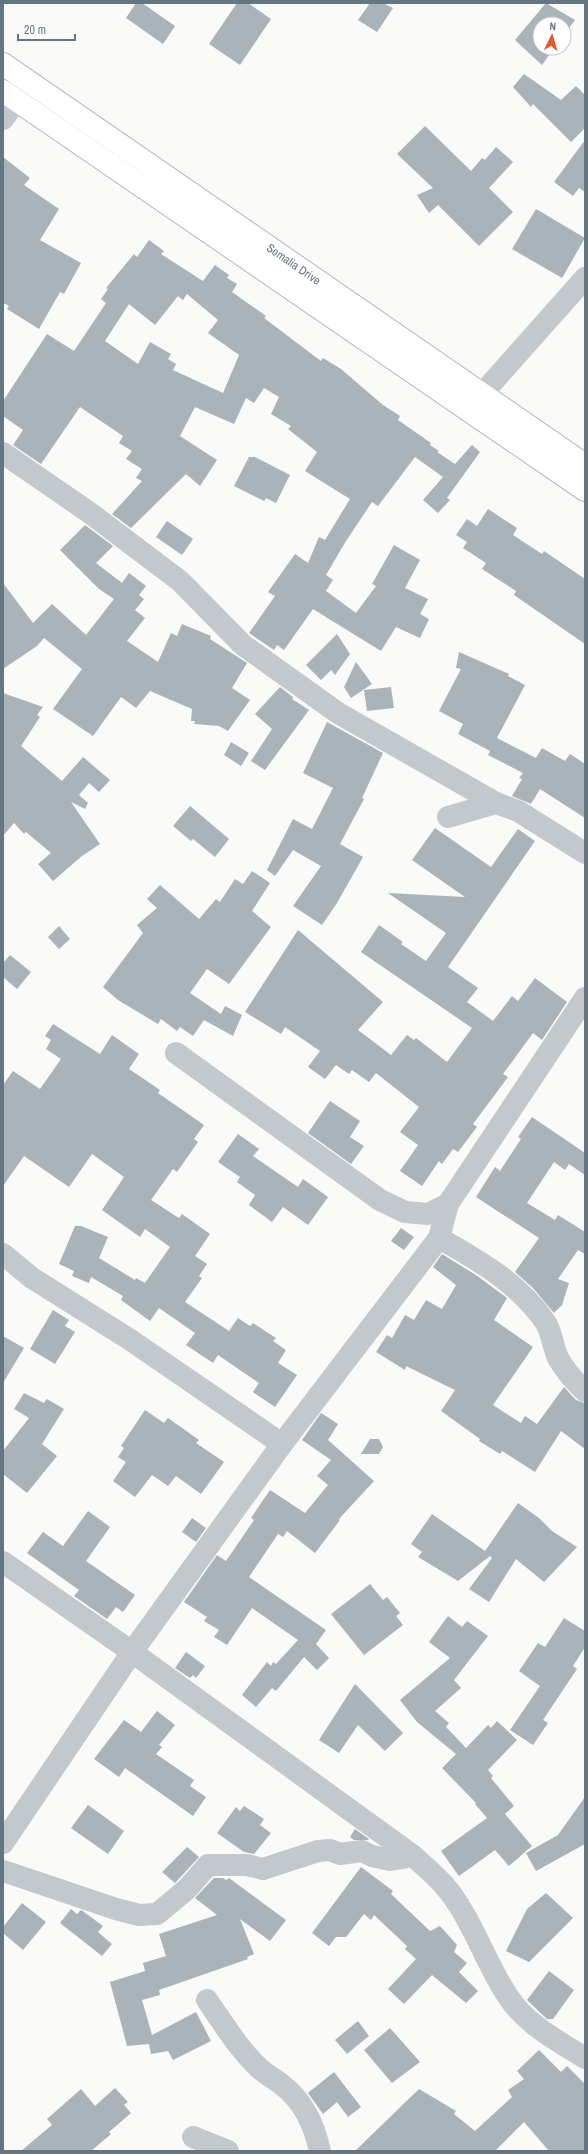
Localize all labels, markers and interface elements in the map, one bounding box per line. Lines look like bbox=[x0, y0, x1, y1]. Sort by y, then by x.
scale bar bbox=[18, 16, 75, 42]
north arrow bbox=[532, 16, 572, 56]
text: N bbox=[549, 19, 557, 33]
text: 20 m bbox=[24, 22, 46, 38]
street label: Somalia Drive bbox=[263, 240, 324, 289]

